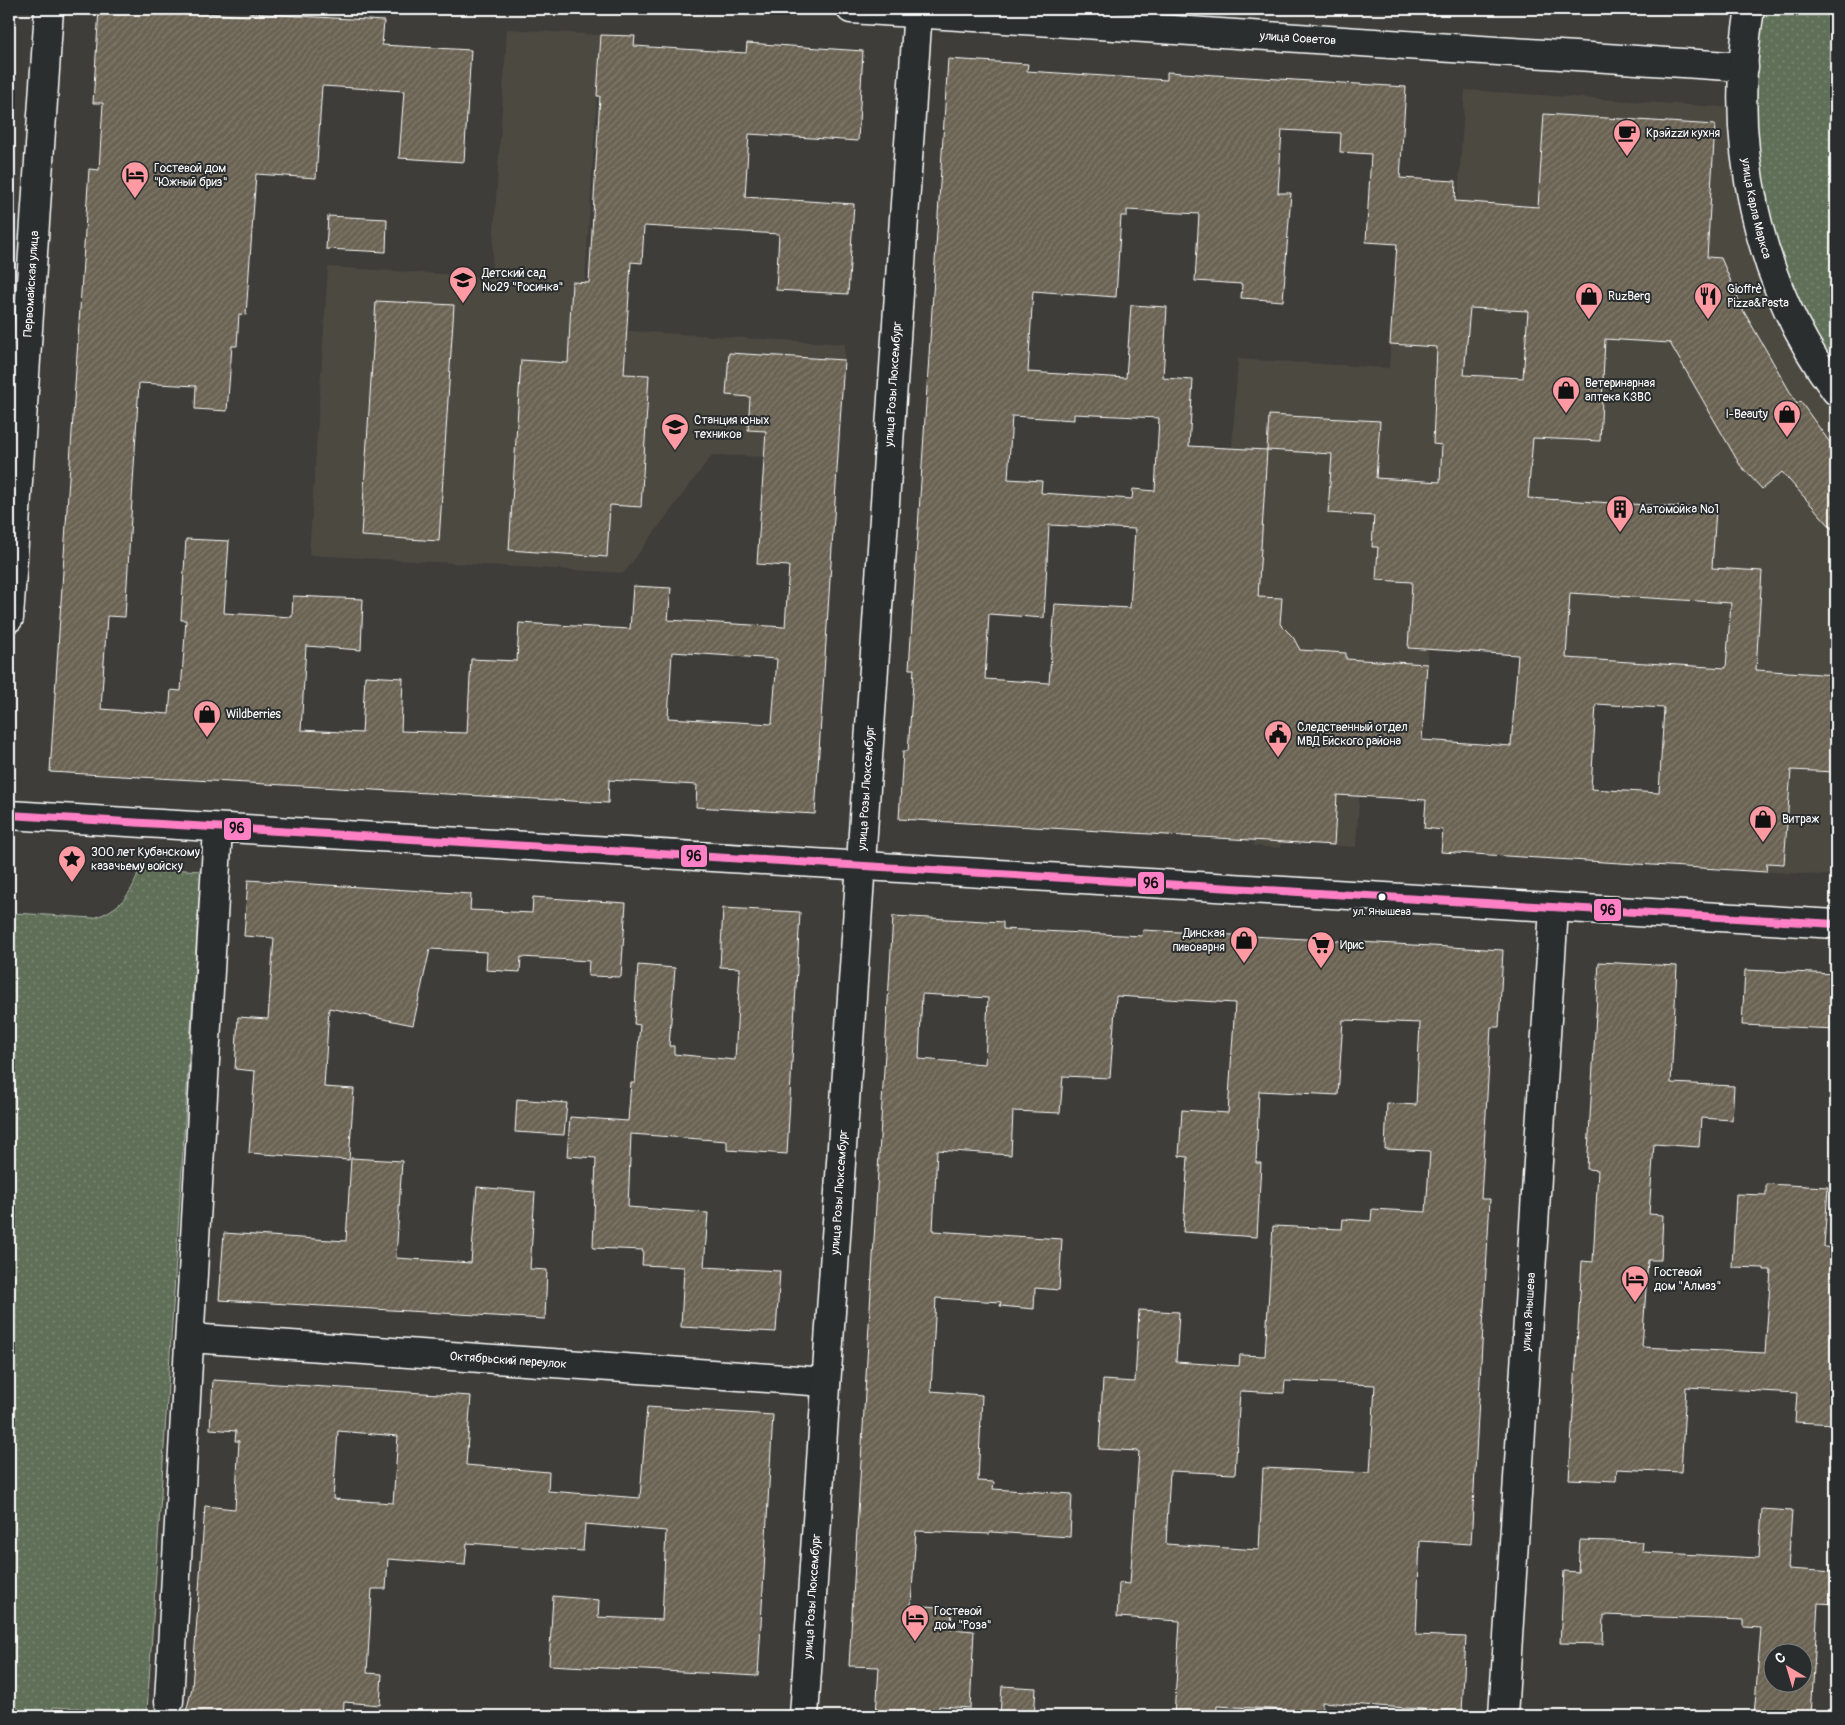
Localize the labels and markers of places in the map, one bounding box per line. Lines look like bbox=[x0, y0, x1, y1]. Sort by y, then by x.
cafe icon: Крэйzzи кухня bbox=[1612, 118, 1642, 157]
place label: Крэйzzи кухня bbox=[1646, 126, 1721, 141]
hotel icon: Гостевой дом "Южный бриз" bbox=[120, 160, 150, 199]
place label: Гостевой дом "Южный бриз" bbox=[154, 161, 228, 190]
school or university icon: Детский сад №29 "Росинка" bbox=[448, 265, 478, 304]
place label: Детский сад №29 "Росинка" bbox=[481, 266, 563, 295]
shop icon: RuzBerg bbox=[1574, 281, 1604, 320]
restaurant icon: Gioffrè Pizza&Pasta bbox=[1693, 281, 1723, 320]
place label: Gioffrè Pizza&Pasta bbox=[1727, 282, 1789, 311]
place label: RuzBerg bbox=[1608, 289, 1650, 304]
shop icon: Ветеринарная аптека КЗВС bbox=[1551, 375, 1581, 414]
place label: Ветеринарная аптека КЗВС bbox=[1585, 376, 1655, 405]
shop icon: I-Beauty bbox=[1772, 399, 1802, 438]
place label: I-Beauty bbox=[1725, 407, 1768, 422]
school or university icon: Станция юных техников bbox=[660, 412, 690, 451]
place label: Станция юных техников bbox=[694, 413, 769, 442]
building icon: Автомойка №1 bbox=[1605, 494, 1635, 533]
place label: Автомойка №1 bbox=[1639, 502, 1719, 517]
shop icon: Wildberries bbox=[192, 699, 222, 738]
place label: Wildberries bbox=[226, 707, 282, 722]
public building icon: Следственный отдел МВД Ейского района bbox=[1263, 719, 1293, 758]
place label: Следственный отдел МВД Ейского района bbox=[1297, 720, 1407, 749]
shop icon: Витраж bbox=[1748, 804, 1778, 843]
place label: Витраж bbox=[1782, 812, 1819, 827]
place icon: 300 лет Кубанскому казачьему войску bbox=[57, 844, 87, 883]
place label: 300 лет Кубанскому казачьему войску bbox=[91, 845, 200, 874]
marker: ул. Янышева bbox=[1377, 892, 1387, 902]
place label: ул. Янышева bbox=[1352, 905, 1411, 918]
shop icon: Динская пивоварня bbox=[1229, 925, 1259, 964]
place label: Динская пивоварня bbox=[1172, 926, 1225, 955]
supermarket icon: Ирис bbox=[1306, 930, 1336, 969]
place label: Ирис bbox=[1340, 938, 1364, 953]
hotel icon: Гостевой дом "Алмаз" bbox=[1620, 1264, 1650, 1303]
place label: Гостевой дом "Алмаз" bbox=[1654, 1265, 1721, 1294]
hotel icon: Гостевой дом "Роза" bbox=[900, 1603, 930, 1642]
place label: Гостевой дом "Роза" bbox=[934, 1604, 992, 1633]

